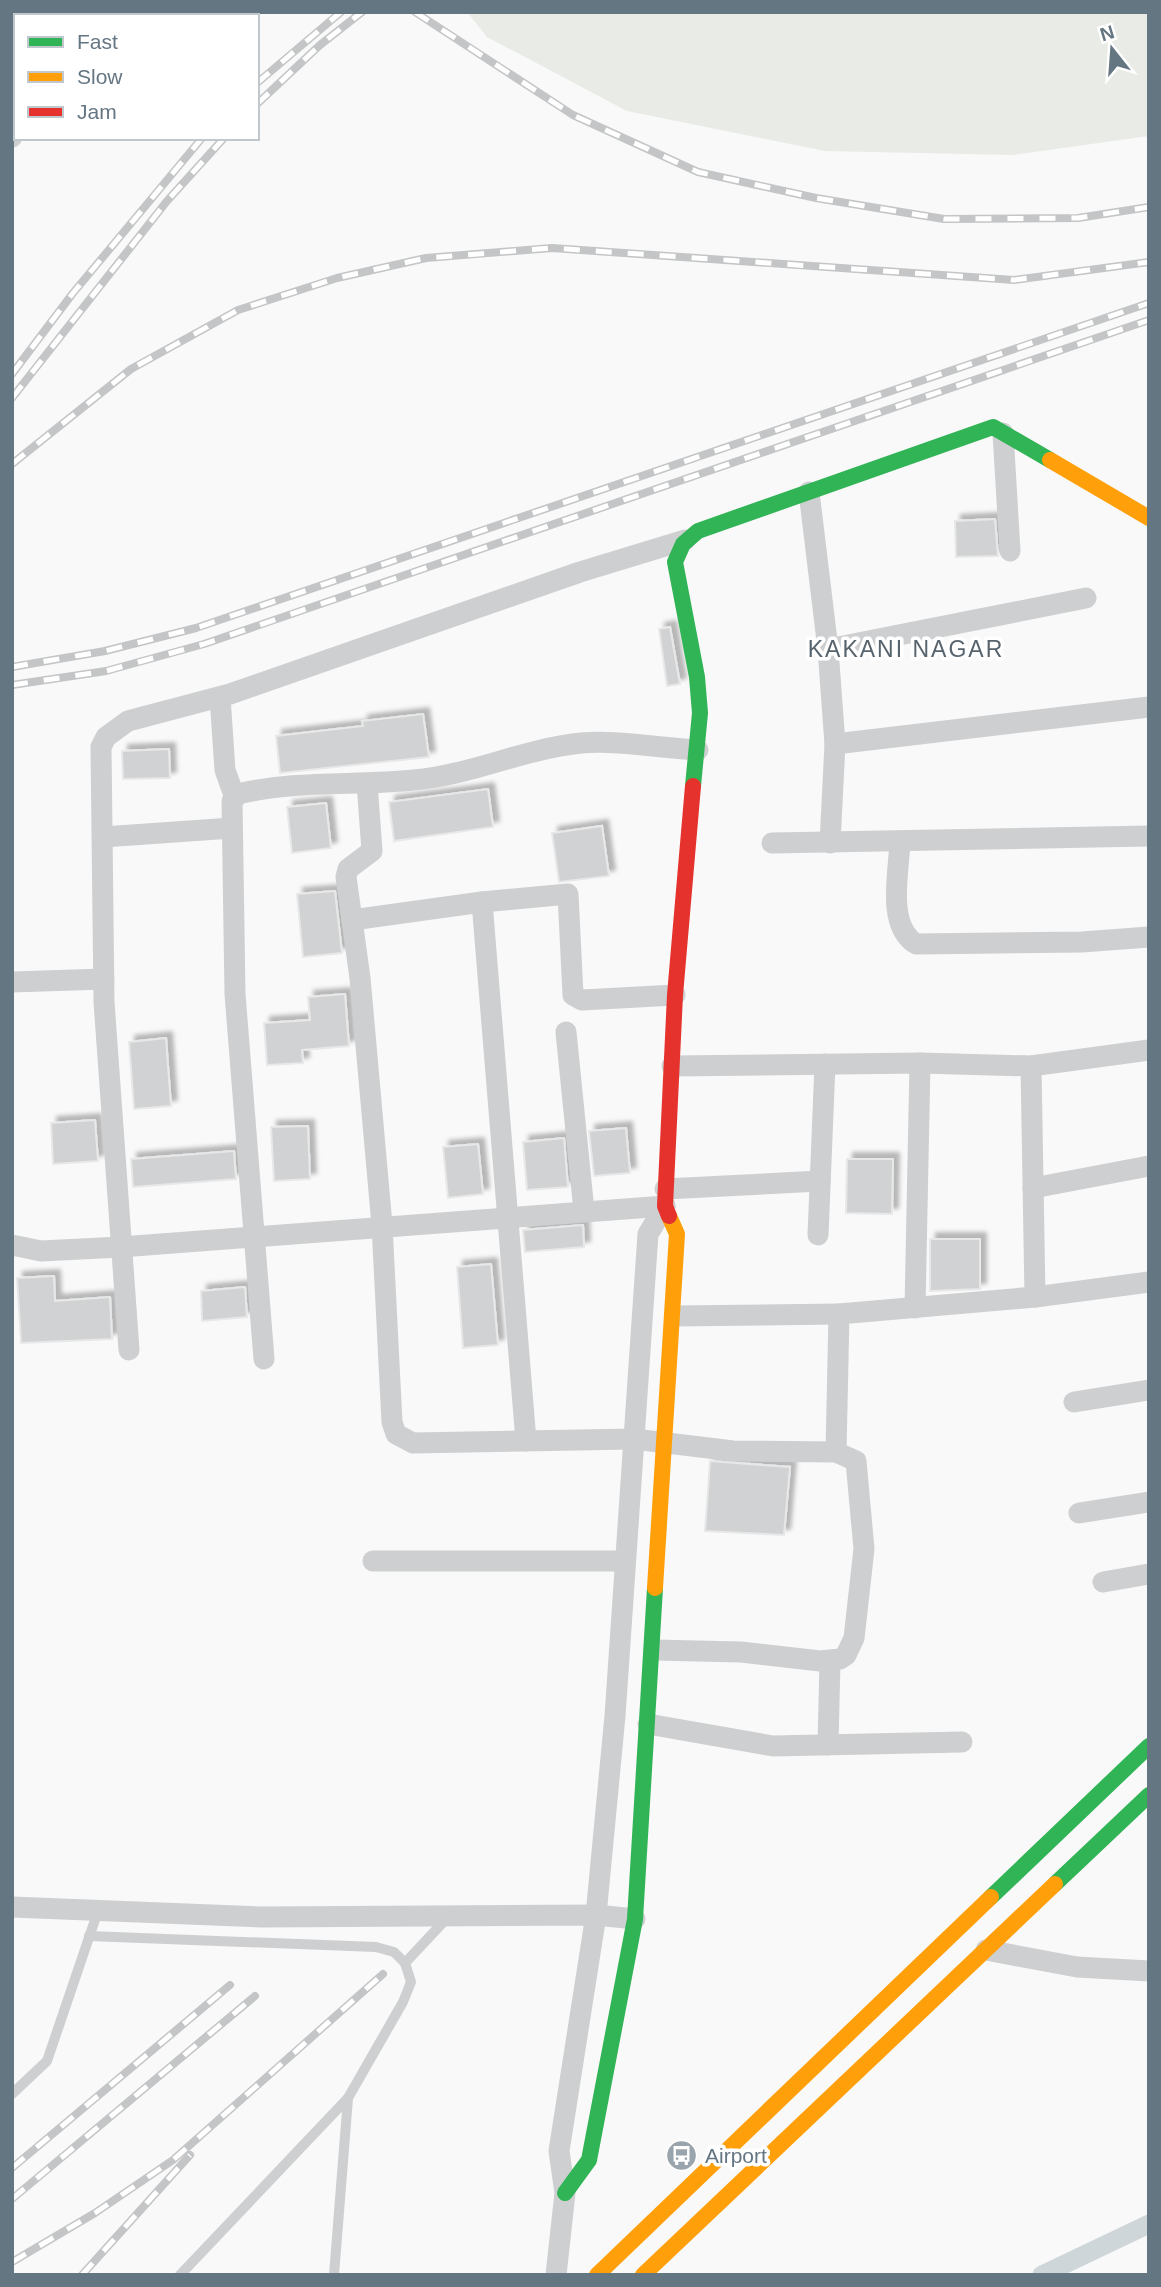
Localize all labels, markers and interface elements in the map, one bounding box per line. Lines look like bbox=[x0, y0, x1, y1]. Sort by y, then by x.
legend bbox=[14, 14, 259, 140]
north arrow bbox=[1077, 14, 1147, 84]
text: N bbox=[1098, 21, 1117, 45]
text: Fast bbox=[77, 30, 118, 53]
text: Slow bbox=[77, 65, 123, 88]
text: Jam bbox=[77, 100, 117, 123]
district label: KAKANI NAGAR bbox=[808, 636, 1004, 662]
bus stop icon: Airport bbox=[665, 2139, 699, 2173]
place label: Airport bbox=[705, 2144, 767, 2167]

